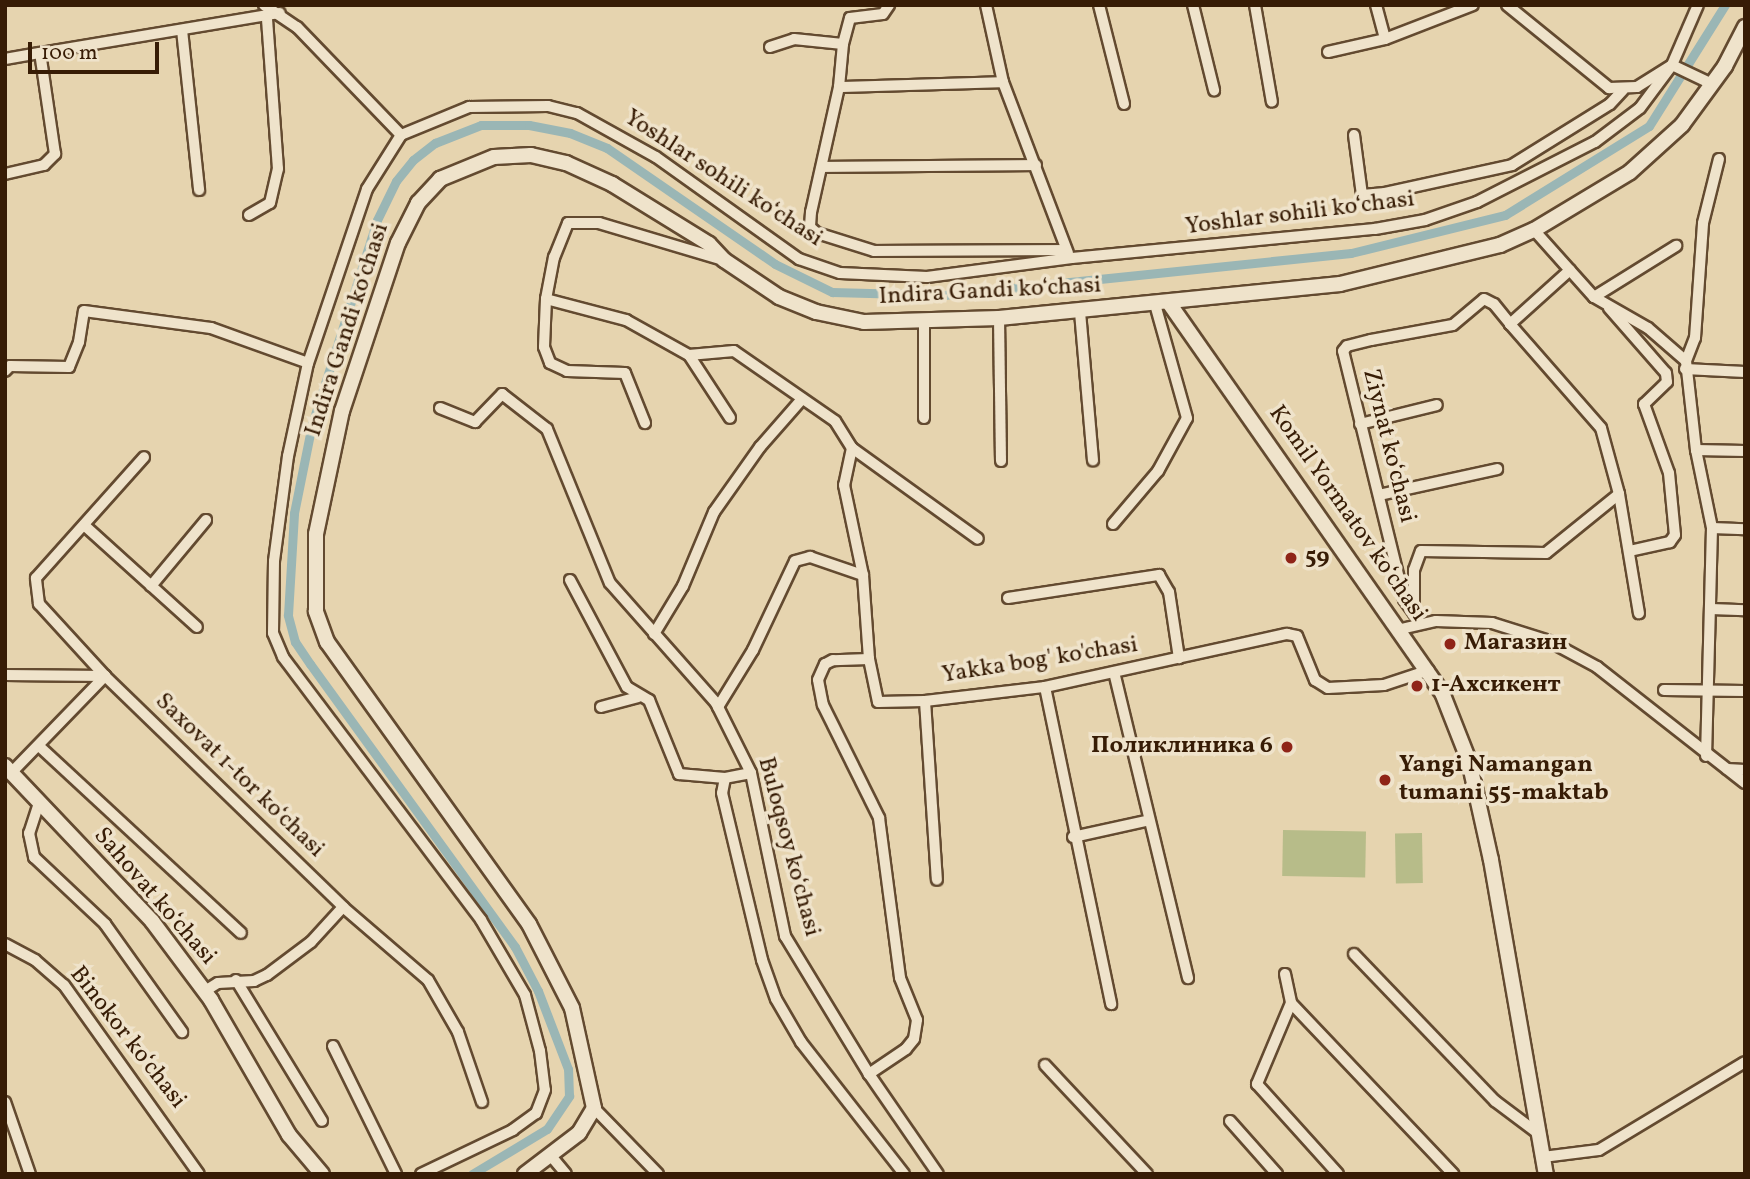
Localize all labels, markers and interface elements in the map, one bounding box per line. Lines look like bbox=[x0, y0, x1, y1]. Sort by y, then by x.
scale bar bbox=[32, 28, 163, 72]
text: 100 m bbox=[41, 39, 98, 68]
street label: Yoshlar sohili koʻchasi bbox=[618, 104, 828, 254]
street label: Yoshlar sohili koʻchasi bbox=[1184, 186, 1416, 242]
street label: Indira Gandi koʻchasi bbox=[300, 220, 396, 440]
street label: Indira Gandi koʻchasi bbox=[878, 272, 1102, 312]
street label: Ziynat koʻchasi bbox=[1355, 366, 1421, 526]
street label: Komil Yormatov koʻchasi bbox=[1261, 400, 1433, 628]
place label: 59 bbox=[1305, 544, 1330, 572]
marker: 59 bbox=[1283, 550, 1299, 566]
place label: Магазин bbox=[1464, 630, 1567, 658]
street label: Yakka bog' ko'chasi bbox=[940, 631, 1140, 691]
marker: Магазин bbox=[1442, 636, 1458, 652]
place label: 1-Ахсикент bbox=[1431, 672, 1561, 700]
marker: 1-Ахсикент bbox=[1409, 678, 1425, 694]
street label: Saxovat 1-tor koʻchasi bbox=[148, 688, 330, 864]
place label: Поликлиника 6 bbox=[1091, 733, 1273, 761]
marker: Поликлиника 6 bbox=[1279, 739, 1295, 755]
place label: Yangi Namangan tumani 55-maktab bbox=[1399, 752, 1609, 808]
street label: Buloqsoy koʻchasi bbox=[750, 754, 826, 940]
marker: Yangi Namangan tumani 55-maktab bbox=[1377, 772, 1393, 788]
street label: Sahovat koʻchasi bbox=[87, 822, 221, 972]
street label: Binokor koʻchasi bbox=[63, 961, 191, 1115]

